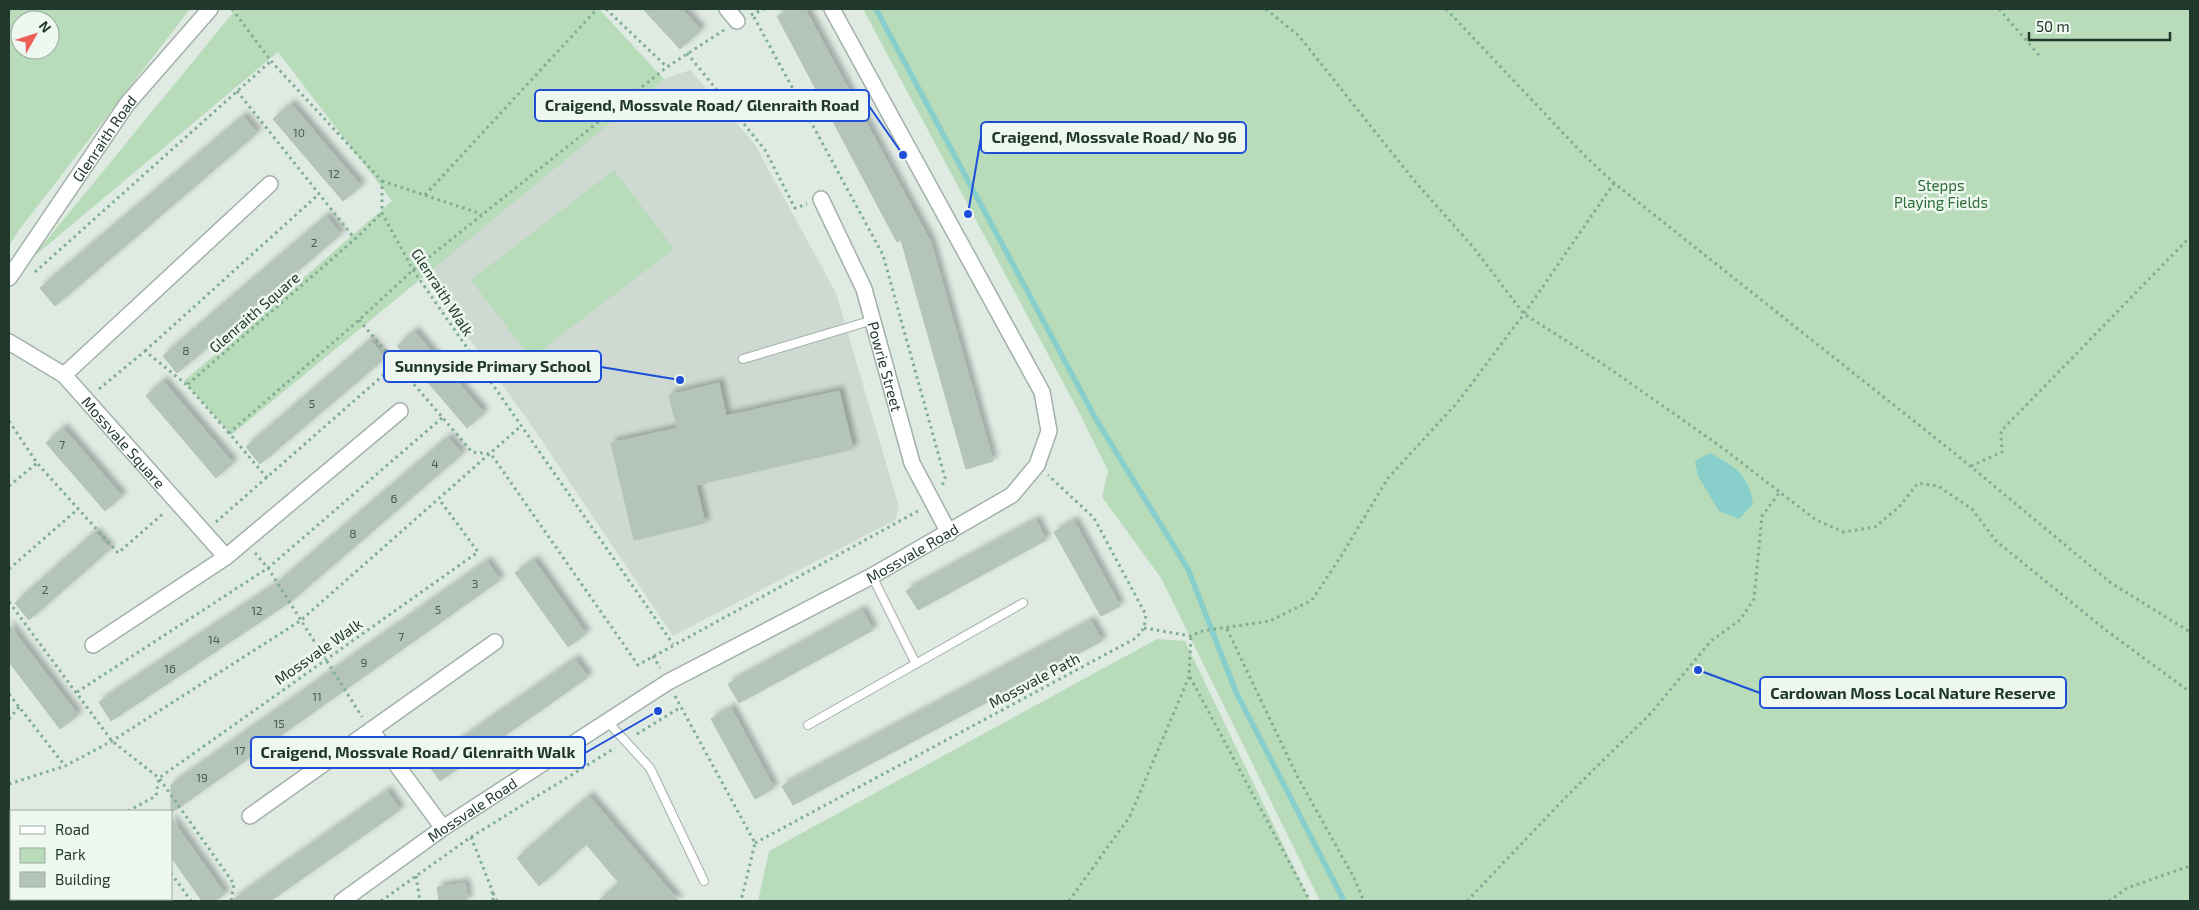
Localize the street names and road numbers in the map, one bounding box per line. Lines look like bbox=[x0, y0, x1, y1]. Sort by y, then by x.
street label: Glenraith Road bbox=[68, 91, 140, 185]
street label: Glenraith Walk bbox=[408, 245, 478, 339]
street label: Glenraith Square bbox=[205, 268, 303, 356]
street label: Powrie Street bbox=[864, 319, 906, 414]
street label: Mossvale Square bbox=[78, 393, 169, 492]
street label: Mossvale Road bbox=[863, 519, 961, 587]
street label: Mossvale Walk bbox=[271, 614, 366, 688]
street label: Mossvale Path bbox=[985, 649, 1083, 711]
street label: Mossvale Road bbox=[424, 774, 520, 845]

